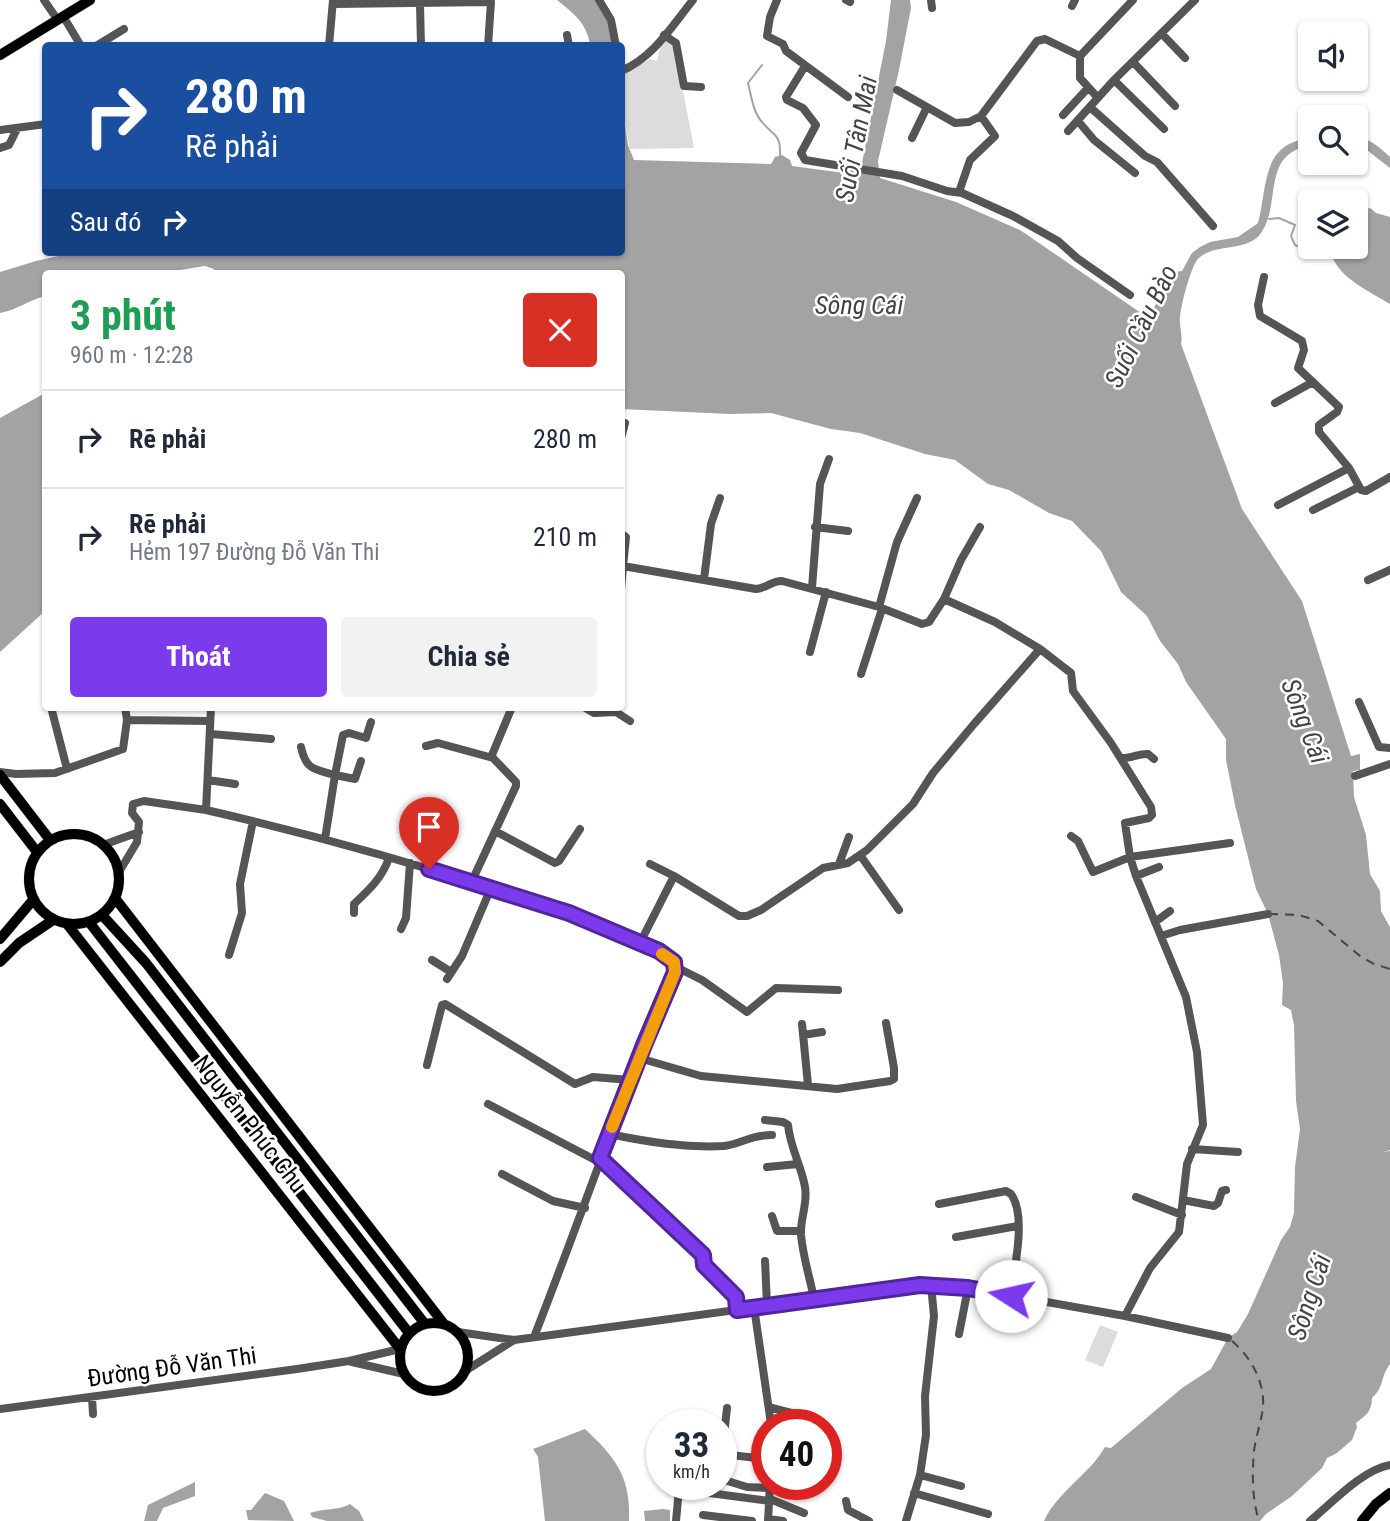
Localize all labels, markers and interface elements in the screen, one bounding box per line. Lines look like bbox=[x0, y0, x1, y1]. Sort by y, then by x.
map controls bbox=[1298, 21, 1368, 259]
button: sound bbox=[1298, 21, 1368, 91]
text: 280 m bbox=[185, 68, 307, 125]
icon: right bbox=[70, 70, 161, 161]
water label: Suối Tân Mai bbox=[829, 73, 883, 205]
button: search bbox=[1298, 105, 1368, 175]
text: Rẽ phải bbox=[185, 127, 278, 165]
button: layers bbox=[1298, 189, 1368, 259]
icon: right bbox=[155, 203, 193, 241]
text: Sau đó bbox=[70, 207, 141, 237]
water label: Suối Cầu Bào bbox=[1098, 260, 1184, 392]
water label: Sông Cái bbox=[815, 290, 903, 320]
text: 3 phút bbox=[70, 291, 176, 340]
button: close bbox=[523, 293, 597, 367]
text: 960 m · 12:28 bbox=[70, 342, 194, 369]
icon: right bbox=[70, 420, 108, 458]
text: Rẽ phải bbox=[129, 424, 206, 454]
text: 280 m bbox=[533, 424, 597, 454]
text: Rẽ phải bbox=[129, 509, 206, 539]
icon: right bbox=[70, 518, 108, 556]
text: 210 m bbox=[533, 522, 597, 552]
text: Hẻm 197 Đường Đỗ Văn Thi bbox=[129, 539, 379, 566]
button: Thoát bbox=[70, 617, 327, 697]
button: Chia sẻ bbox=[341, 617, 597, 697]
water label: Sông Cái bbox=[1275, 674, 1335, 768]
pin bbox=[399, 797, 459, 869]
icon: arrive bbox=[410, 808, 448, 846]
street label: Nguyễn Phúc Chu bbox=[188, 1050, 312, 1198]
water label: Sông Cái bbox=[1281, 1250, 1337, 1344]
position arrow bbox=[974, 1259, 1048, 1333]
street label: Đường Đỗ Văn Thi bbox=[86, 1341, 258, 1393]
speed limit sign: 40 bbox=[751, 1409, 842, 1500]
text: 33 bbox=[674, 1425, 709, 1466]
text: km/h bbox=[673, 1461, 710, 1482]

